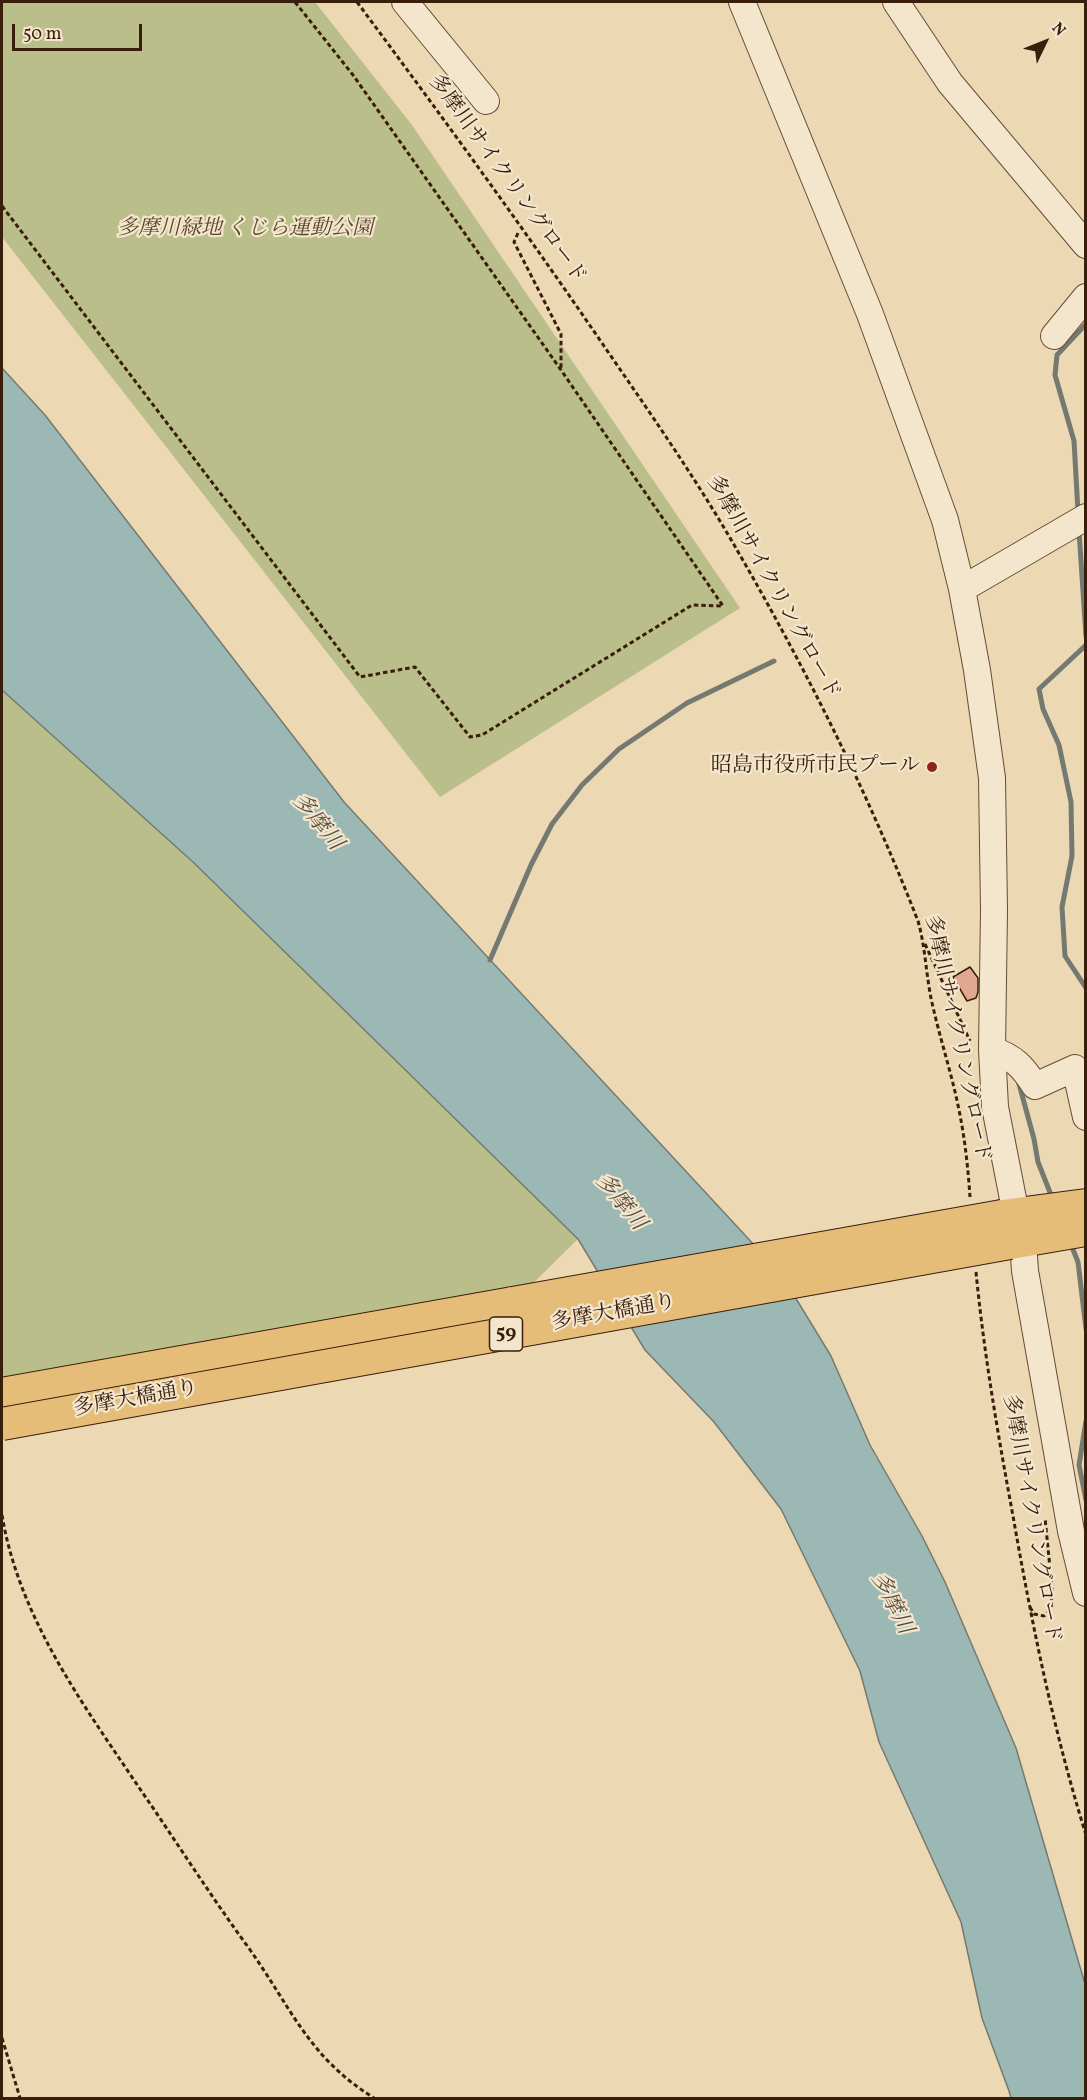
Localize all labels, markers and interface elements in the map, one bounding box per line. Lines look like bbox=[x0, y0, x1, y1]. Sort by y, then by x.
scale bar bbox=[15, 12, 146, 50]
north arrow bbox=[1015, 12, 1075, 72]
text: N bbox=[1046, 18, 1070, 41]
text: 50 m bbox=[23, 22, 62, 47]
street label: 多摩川サイクリングロード bbox=[422, 71, 590, 289]
park label: 多摩川緑地 くじら運動公園 bbox=[117, 217, 373, 243]
street label: 多摩川サイクリングロード bbox=[700, 472, 844, 704]
place label: 昭島市役所市民プール bbox=[711, 754, 920, 780]
marker: 昭島市役所市民プール bbox=[925, 760, 939, 774]
water label: 多摩川 bbox=[285, 789, 347, 857]
street label: 多摩川サイクリングロード bbox=[917, 913, 995, 1165]
water label: 多摩川 bbox=[588, 1169, 650, 1237]
street label: 多摩大橋通り bbox=[550, 1291, 678, 1337]
road number: 59 bbox=[490, 1317, 522, 1351]
street label: 多摩大橋通り bbox=[72, 1377, 200, 1423]
street label: 多摩川サイクリングロード bbox=[996, 1393, 1064, 1645]
water label: 多摩川 bbox=[863, 1569, 917, 1639]

